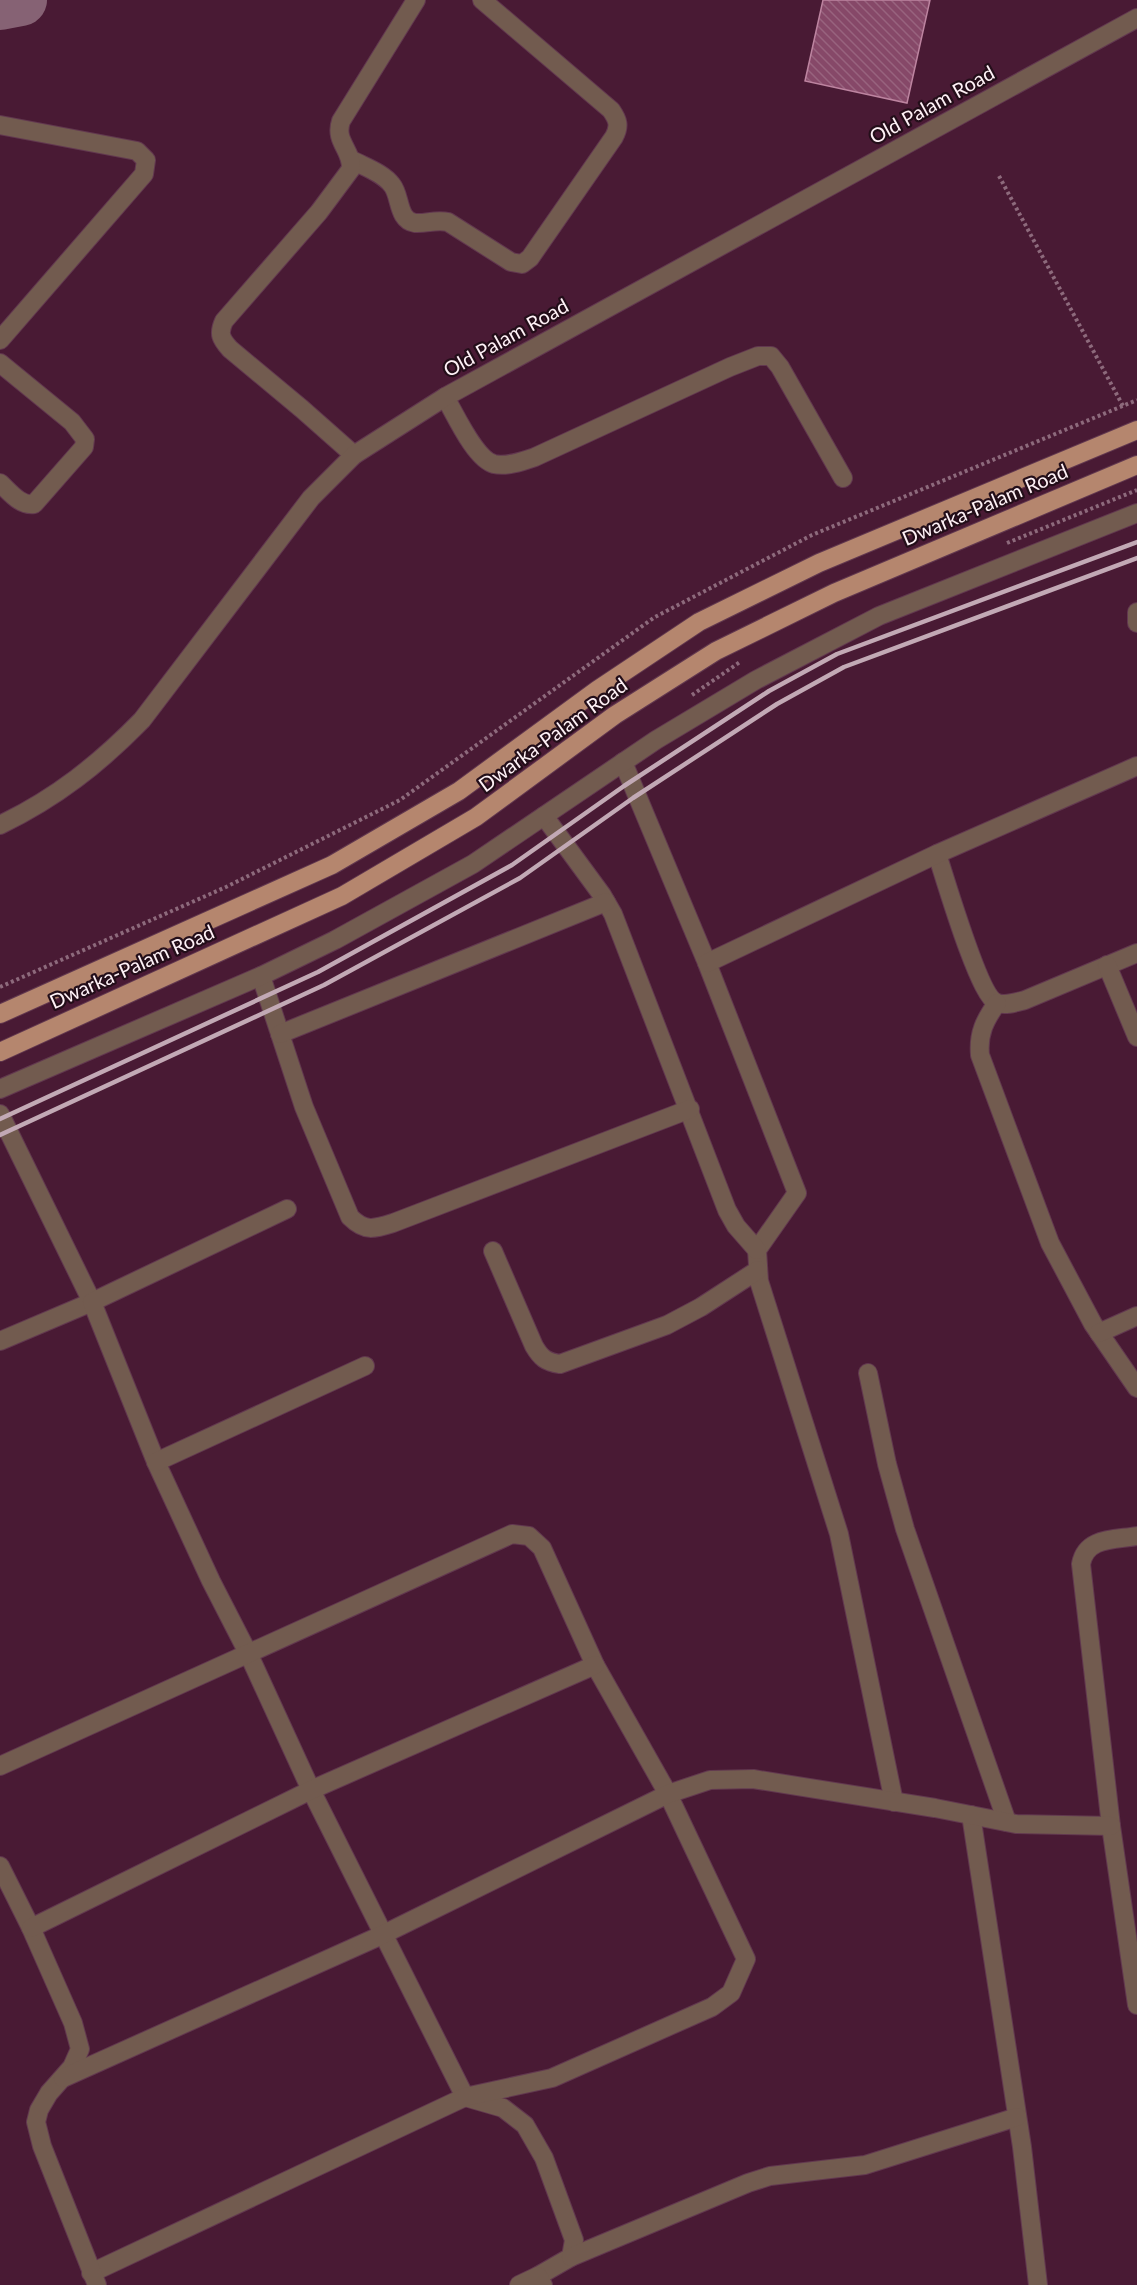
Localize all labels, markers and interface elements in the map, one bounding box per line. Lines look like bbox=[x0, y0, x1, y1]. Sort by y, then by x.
street label: Old Palam Road bbox=[865, 60, 998, 148]
street label: Old Palam Road bbox=[439, 293, 572, 381]
street label: Dwarka-Palam Road bbox=[898, 458, 1071, 550]
street label: Dwarka-Palam Road bbox=[473, 672, 631, 796]
street label: Dwarka-Palam Road bbox=[46, 919, 218, 1013]

